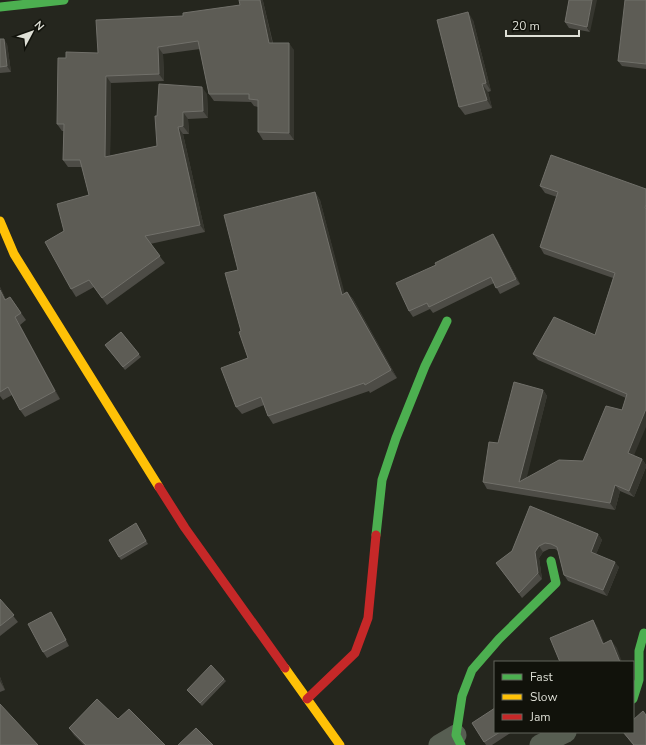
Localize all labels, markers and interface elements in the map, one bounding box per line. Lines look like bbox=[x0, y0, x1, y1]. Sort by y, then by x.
north arrow bbox=[12, 12, 52, 52]
scale bar bbox=[506, 12, 579, 38]
text: N bbox=[31, 18, 48, 34]
text: 20 m bbox=[512, 18, 540, 34]
legend bbox=[494, 661, 634, 733]
text: Fast bbox=[530, 669, 553, 685]
text: Slow bbox=[530, 689, 558, 705]
text: Jam bbox=[529, 709, 551, 725]

